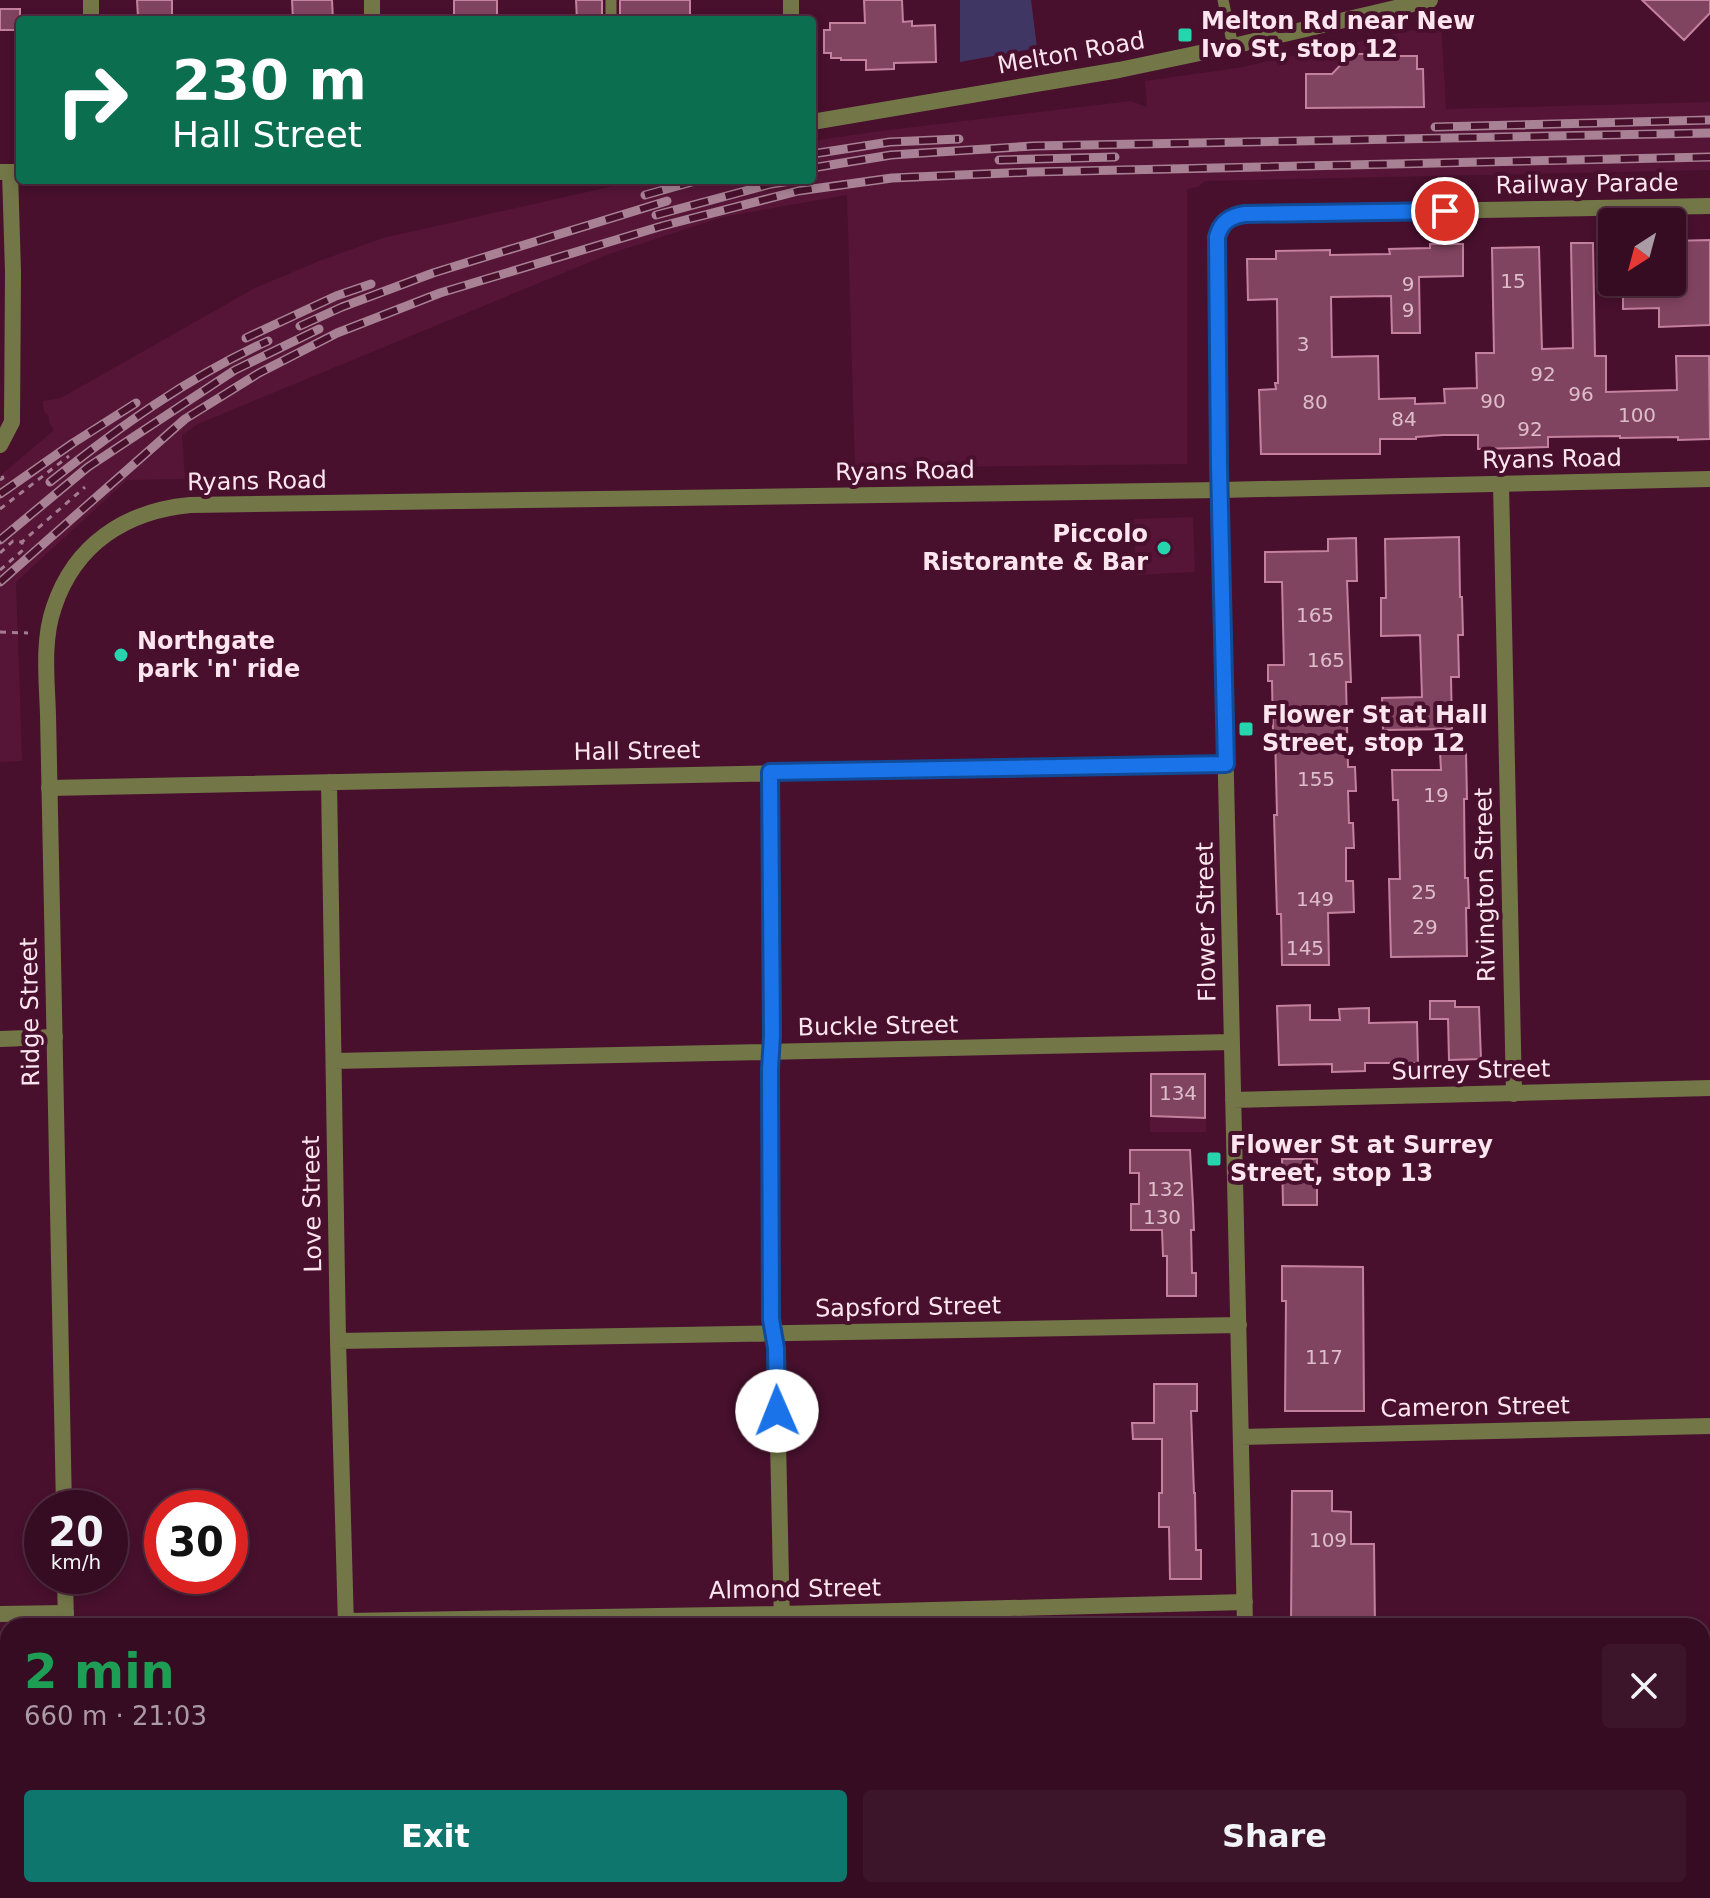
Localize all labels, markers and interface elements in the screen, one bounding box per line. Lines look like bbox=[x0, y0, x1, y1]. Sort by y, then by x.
place label: Melton Rd near New Ivo St, stop 12 bbox=[1201, 7, 1475, 63]
street label: Melton Road bbox=[995, 26, 1147, 80]
marker: Melton Rd near New Ivo St, stop 12 bbox=[1176, 26, 1194, 44]
text: 230 m bbox=[172, 47, 367, 112]
icon: right bbox=[40, 48, 144, 152]
text: Hall Street bbox=[172, 114, 362, 155]
street label: Railway Parade bbox=[1495, 168, 1679, 200]
pin bbox=[1411, 177, 1479, 245]
icon: arrive bbox=[1423, 189, 1467, 233]
north arrow bbox=[1598, 208, 1686, 296]
map controls bbox=[1598, 208, 1686, 296]
house number: 15 bbox=[1500, 269, 1526, 293]
house number: 9 bbox=[1402, 272, 1414, 296]
house number: 9 bbox=[1402, 298, 1414, 322]
house number: 3 bbox=[1297, 332, 1309, 356]
house number: 92 bbox=[1530, 362, 1556, 386]
house number: 96 bbox=[1568, 382, 1594, 406]
house number: 90 bbox=[1480, 389, 1506, 413]
house number: 80 bbox=[1302, 390, 1328, 414]
house number: 100 bbox=[1618, 403, 1656, 427]
house number: 84 bbox=[1391, 407, 1417, 431]
house number: 92 bbox=[1517, 417, 1543, 441]
street label: Ryans Road bbox=[1482, 444, 1622, 474]
street label: Ryans Road bbox=[835, 456, 975, 486]
street label: Ryans Road bbox=[187, 466, 327, 496]
place label: Piccolo Ristorante & Bar bbox=[922, 520, 1148, 576]
marker: Piccolo Ristorante & Bar bbox=[1155, 539, 1173, 557]
house number: 165 bbox=[1296, 603, 1334, 627]
place label: Northgate park 'n' ride bbox=[137, 627, 300, 683]
marker: Northgate park 'n' ride bbox=[112, 646, 130, 664]
house number: 165 bbox=[1307, 648, 1345, 672]
place label: Flower St at Hall Street, stop 12 bbox=[1262, 701, 1488, 757]
marker: Flower St at Hall Street, stop 12 bbox=[1237, 720, 1255, 738]
street label: Hall Street bbox=[573, 736, 701, 766]
house number: 155 bbox=[1297, 767, 1335, 791]
house number: 19 bbox=[1423, 783, 1449, 807]
street label: Rivington Street bbox=[1469, 788, 1501, 982]
street label: Flower Street bbox=[1191, 842, 1221, 1002]
house number: 25 bbox=[1411, 880, 1437, 904]
house number: 149 bbox=[1296, 887, 1334, 911]
house number: 29 bbox=[1412, 915, 1438, 939]
house number: 145 bbox=[1286, 936, 1324, 960]
street label: Ridge Street bbox=[15, 937, 45, 1087]
street label: Buckle Street bbox=[797, 1011, 959, 1041]
street label: Surrey Street bbox=[1391, 1055, 1551, 1085]
house number: 134 bbox=[1159, 1081, 1197, 1105]
place label: Flower St at Surrey Street, stop 13 bbox=[1230, 1131, 1493, 1187]
street label: Love Street bbox=[297, 1135, 327, 1273]
marker: Flower St at Surrey Street, stop 13 bbox=[1205, 1150, 1223, 1168]
house number: 132 bbox=[1147, 1177, 1185, 1201]
house number: 130 bbox=[1143, 1205, 1181, 1229]
street label: Sapsford Street bbox=[815, 1291, 1001, 1323]
house number: 117 bbox=[1305, 1345, 1343, 1369]
position arrow bbox=[735, 1369, 819, 1453]
street label: Cameron Street bbox=[1380, 1391, 1570, 1423]
speed limit sign: 30 bbox=[144, 1490, 248, 1594]
text: 20 bbox=[48, 1509, 104, 1555]
house number: 109 bbox=[1309, 1528, 1347, 1552]
text: km/h bbox=[51, 1550, 101, 1574]
street label: Almond Street bbox=[709, 1573, 881, 1605]
text: 2 min bbox=[24, 1643, 175, 1699]
button: close bbox=[1602, 1644, 1686, 1728]
text: 660 m · 21:03 bbox=[24, 1701, 207, 1731]
button: Exit bbox=[24, 1790, 847, 1882]
button: Share bbox=[863, 1790, 1686, 1882]

